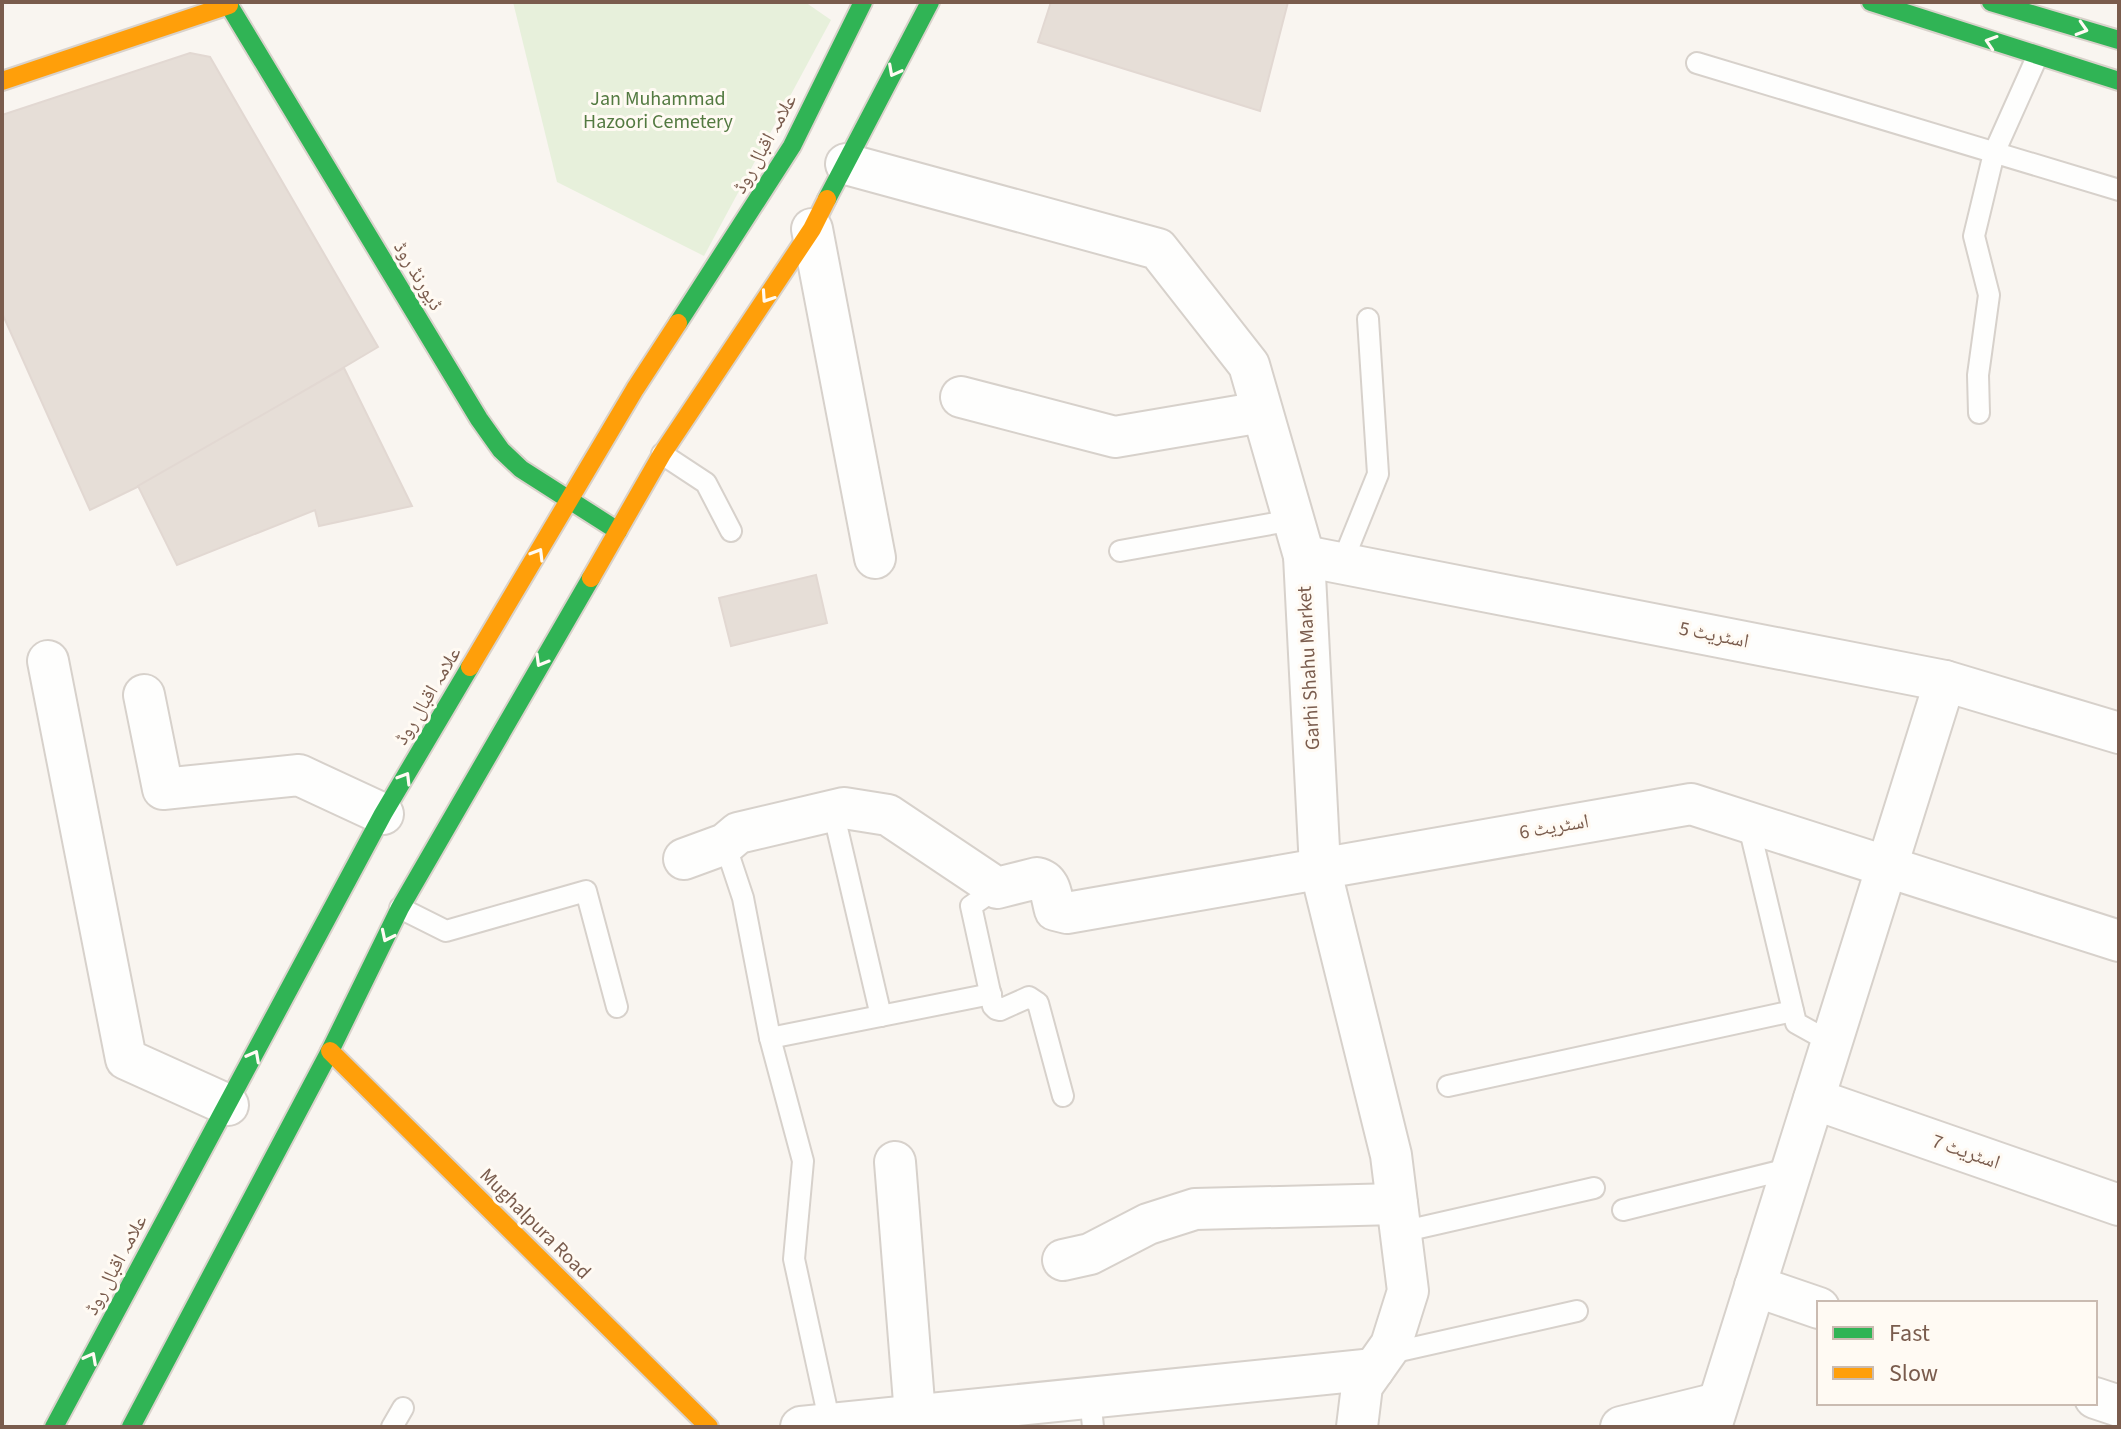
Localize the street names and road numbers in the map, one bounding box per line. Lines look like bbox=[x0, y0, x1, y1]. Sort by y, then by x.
street label: علامہ اقبال روڈ bbox=[726, 89, 804, 199]
street label: ڈیورنڈ روڈ bbox=[386, 236, 450, 316]
street label: Garhi Shahu Market bbox=[1291, 585, 1327, 751]
street label: اسٹریٹ 5 bbox=[1677, 615, 1751, 655]
street label: علامہ اقبال روڈ bbox=[388, 642, 468, 750]
street label: اسٹریٹ 6 bbox=[1517, 807, 1591, 847]
street label: اسٹریٹ 7 bbox=[1928, 1127, 2004, 1177]
street label: Mughalpura Road bbox=[473, 1162, 597, 1286]
street label: علامہ اقبال روڈ bbox=[78, 1210, 154, 1320]

